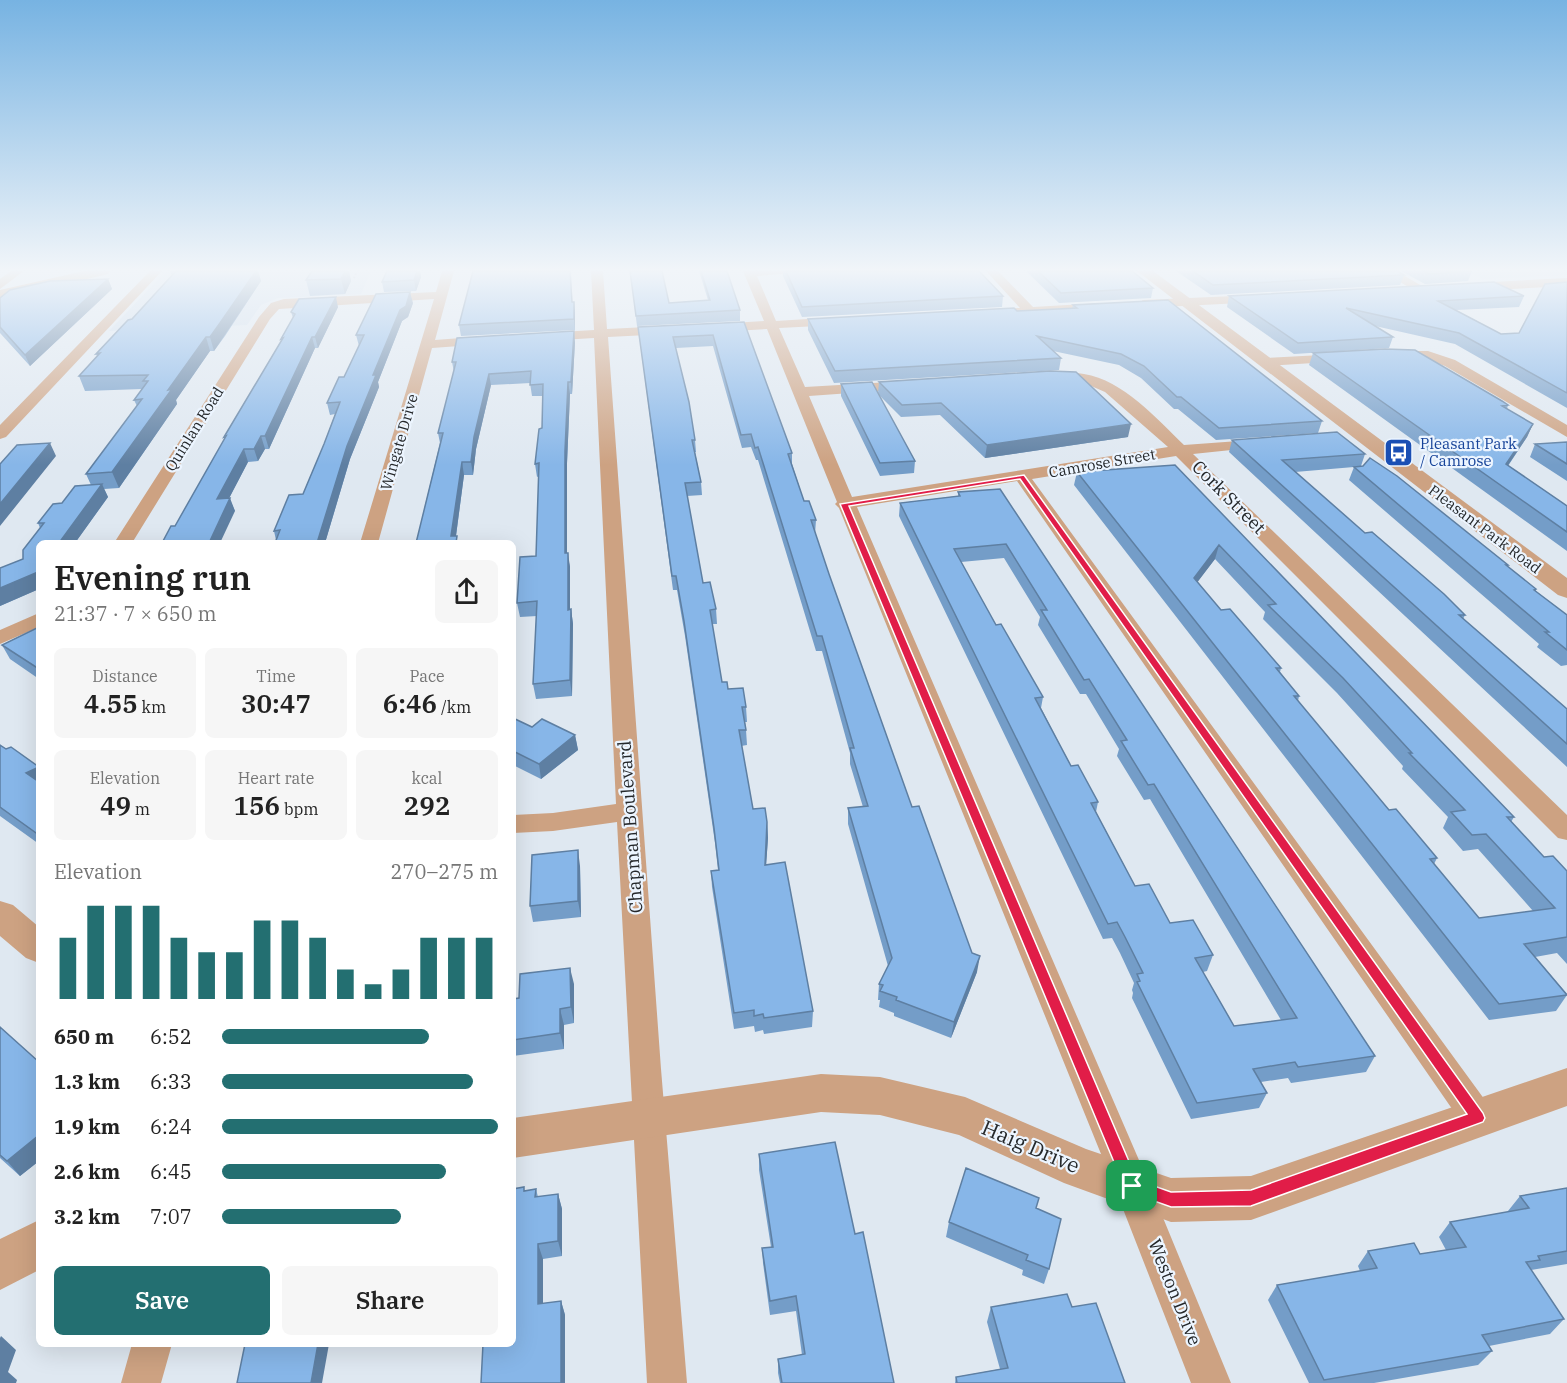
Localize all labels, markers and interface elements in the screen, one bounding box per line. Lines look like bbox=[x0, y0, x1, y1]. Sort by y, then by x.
street label: Quinlan Road bbox=[161, 383, 227, 475]
street label: Wingate Drive bbox=[376, 392, 422, 492]
place label: Pleasant Park / Camrose bbox=[1420, 434, 1517, 470]
bus stop icon: Pleasant Park / Camrose bbox=[1383, 436, 1415, 468]
street label: Camrose Street bbox=[1047, 444, 1157, 482]
street label: Cork Street bbox=[1187, 455, 1271, 539]
street label: Pleasant Park Road bbox=[1425, 480, 1545, 578]
text: Evening run bbox=[54, 556, 251, 599]
button: share bbox=[435, 560, 498, 623]
text: 21:37 · 7 × 650 m bbox=[54, 600, 217, 627]
text: Distance bbox=[92, 666, 158, 686]
text: Time bbox=[256, 666, 296, 686]
text: Pace bbox=[409, 666, 445, 686]
text: 4.55 bbox=[84, 686, 138, 720]
text: 30:47 bbox=[241, 686, 311, 720]
text: 6:46 bbox=[383, 686, 437, 720]
text: km bbox=[138, 697, 166, 717]
text: /km bbox=[437, 697, 471, 717]
street label: Chapman Boulevard bbox=[612, 740, 648, 914]
text: Elevation bbox=[90, 768, 160, 788]
text: Heart rate bbox=[238, 768, 314, 788]
text: kcal bbox=[412, 768, 442, 788]
text: 49 bbox=[100, 788, 131, 822]
text: 156 bbox=[233, 788, 280, 822]
text: 292 bbox=[404, 788, 450, 822]
text: m bbox=[131, 799, 150, 819]
text: bpm bbox=[280, 799, 319, 819]
text: Elevation bbox=[54, 858, 142, 885]
text: 270–275 m bbox=[391, 858, 498, 885]
text: 650 m bbox=[54, 1023, 114, 1050]
text: 6:52 bbox=[150, 1023, 192, 1050]
text: 1.3 km bbox=[54, 1068, 120, 1095]
text: 6:33 bbox=[150, 1068, 192, 1095]
text: 1.9 km bbox=[54, 1113, 120, 1140]
text: 6:24 bbox=[150, 1113, 192, 1140]
street label: Haig Drive bbox=[978, 1113, 1084, 1179]
text: 2.6 km bbox=[54, 1158, 120, 1185]
text: 6:45 bbox=[150, 1158, 192, 1185]
pin bbox=[1106, 1160, 1157, 1211]
icon: arrive bbox=[1115, 1169, 1148, 1202]
text: 3.2 km bbox=[54, 1203, 120, 1230]
text: 7:07 bbox=[150, 1203, 192, 1230]
street label: Weston Drive bbox=[1143, 1236, 1207, 1348]
button: Save bbox=[54, 1266, 270, 1335]
button: Share bbox=[282, 1266, 498, 1335]

